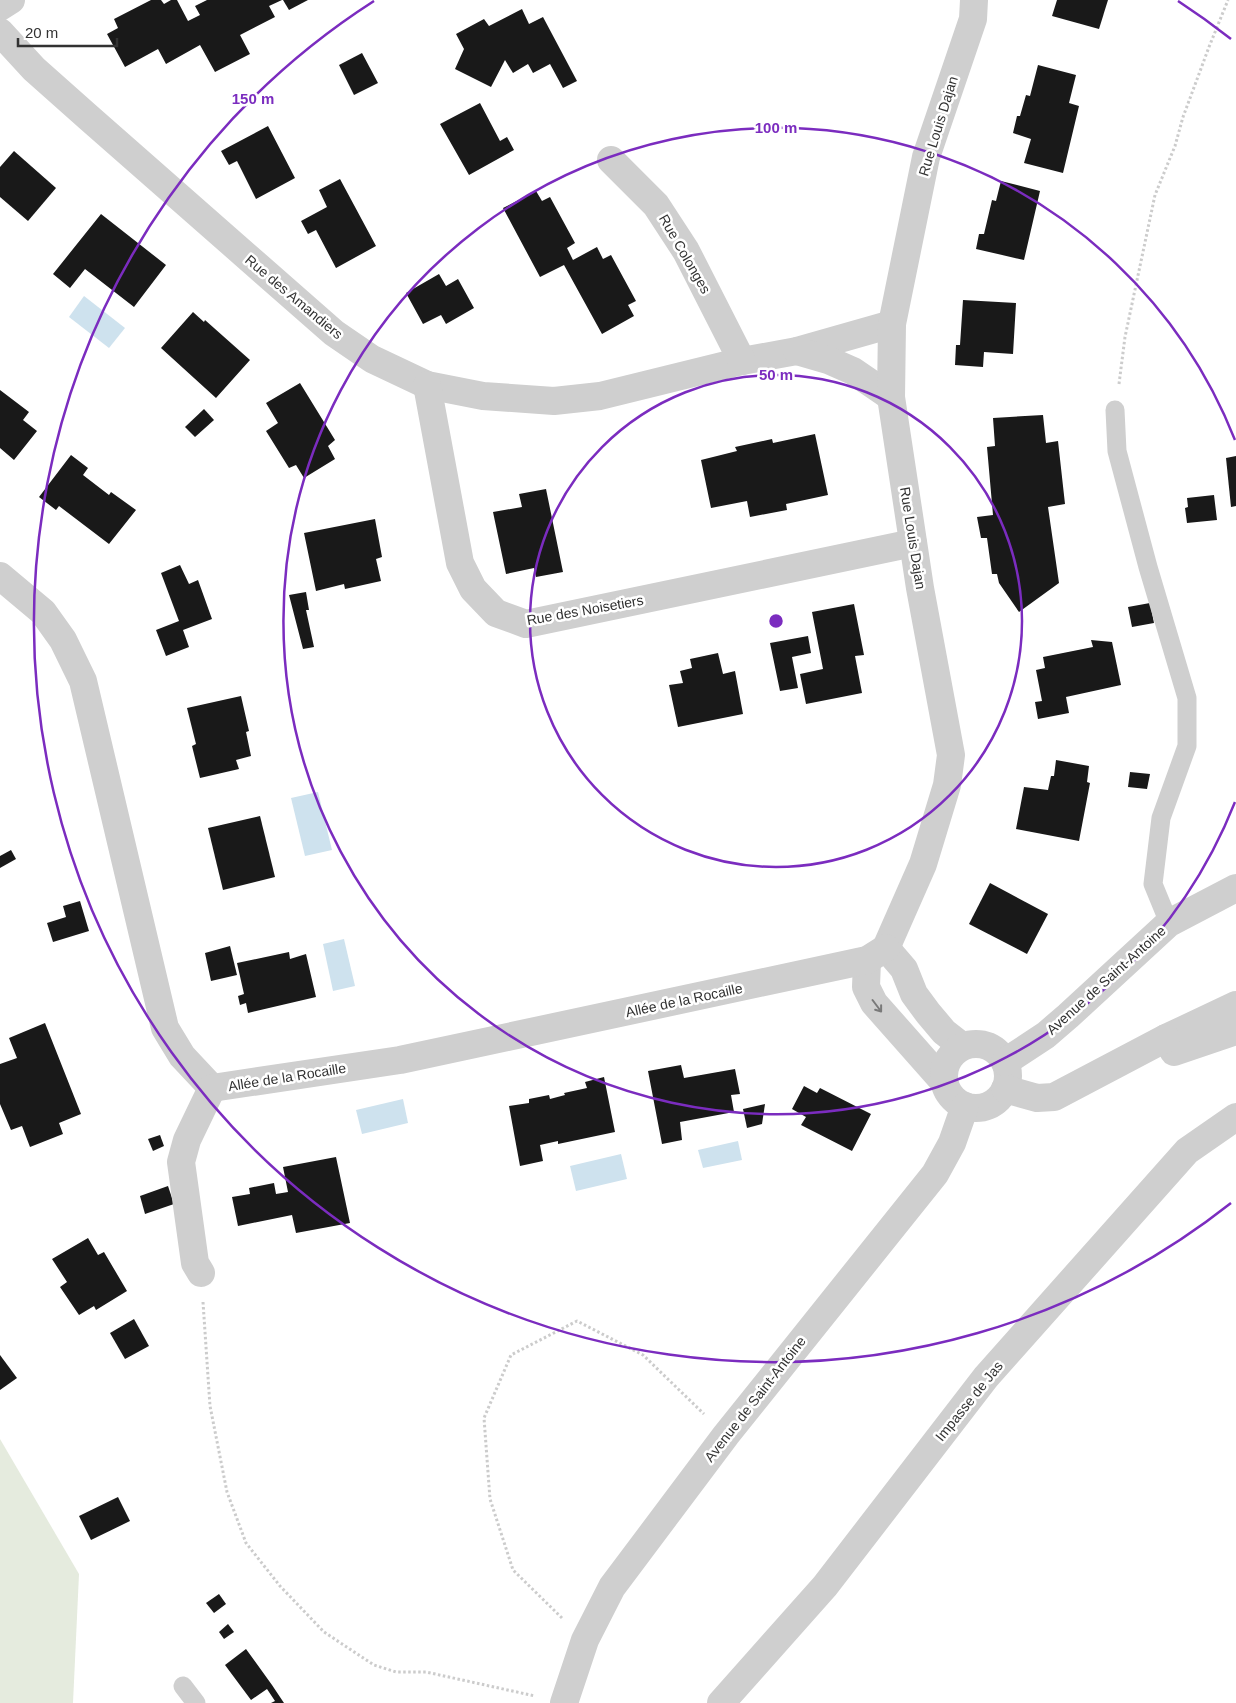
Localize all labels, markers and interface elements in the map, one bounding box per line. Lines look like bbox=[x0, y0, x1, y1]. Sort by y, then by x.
scale bar bbox=[18, 15, 116, 47]
text: 20 m bbox=[25, 24, 58, 41]
street label: Rue Louis Dajan bbox=[915, 74, 961, 178]
text: 150 m bbox=[232, 90, 274, 107]
text: 100 m bbox=[755, 119, 797, 136]
street label: Rue Colonges bbox=[656, 212, 714, 296]
street label: Rue des Amandiers bbox=[242, 252, 346, 342]
text: 50 m bbox=[759, 366, 793, 383]
street label: Rue Louis Dajan bbox=[897, 486, 929, 590]
street label: Rue des Noisetiers bbox=[525, 592, 645, 628]
centre of rings bbox=[767, 612, 785, 630]
street label: Avenue de Saint-Antoine bbox=[1043, 922, 1169, 1038]
street label: Allée de la Rocaille bbox=[624, 980, 744, 1020]
one-way arrow bbox=[872, 999, 883, 1012]
street label: Allée de la Rocaille bbox=[227, 1060, 347, 1094]
street label: Avenue de Saint-Antoine bbox=[701, 1333, 809, 1465]
street label: Impasse de Jas bbox=[932, 1358, 1006, 1444]

